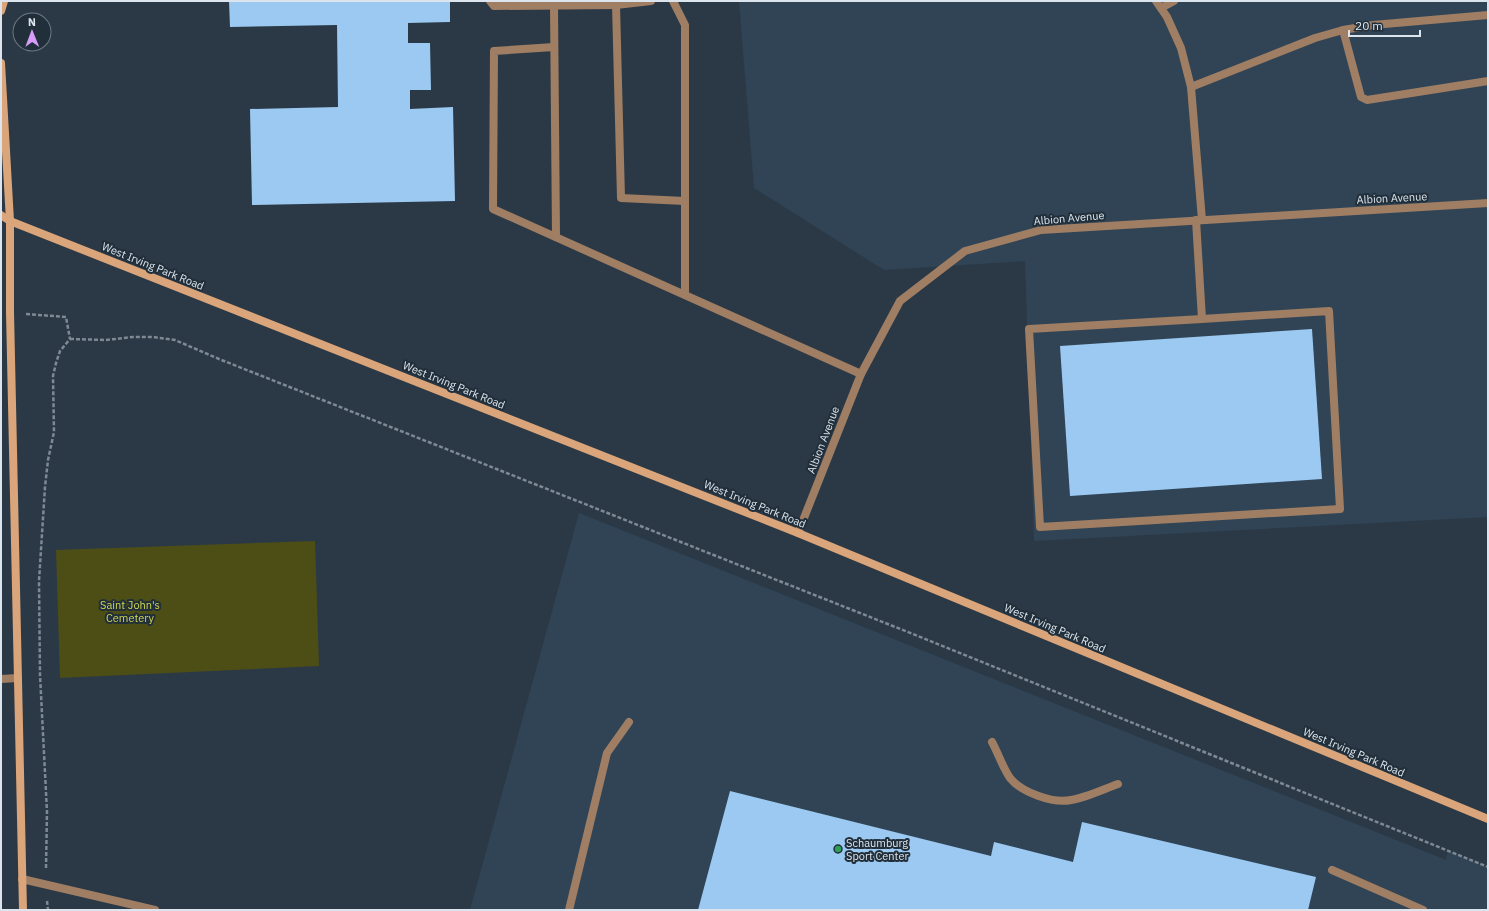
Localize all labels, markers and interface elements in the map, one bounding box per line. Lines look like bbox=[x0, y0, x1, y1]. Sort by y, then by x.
north arrow bbox=[12, 12, 52, 52]
scale bar bbox=[1349, 12, 1420, 38]
text: N bbox=[28, 15, 36, 29]
text: 20 m bbox=[1355, 18, 1383, 33]
street label: Albion Avenue bbox=[1356, 189, 1428, 207]
street label: Albion Avenue bbox=[1033, 208, 1105, 228]
street label: West Irving Park Road bbox=[100, 239, 206, 293]
street label: West Irving Park Road bbox=[401, 358, 507, 412]
street label: Albion Avenue bbox=[804, 404, 842, 476]
street label: West Irving Park Road bbox=[702, 477, 808, 531]
park label: Saint John's Cemetery bbox=[100, 598, 160, 625]
street label: West Irving Park Road bbox=[1002, 600, 1108, 656]
street label: West Irving Park Road bbox=[1301, 724, 1407, 780]
place label: Schaumburg Sport Center bbox=[846, 836, 908, 863]
marker: Schaumburg Sport Center bbox=[833, 844, 843, 854]

